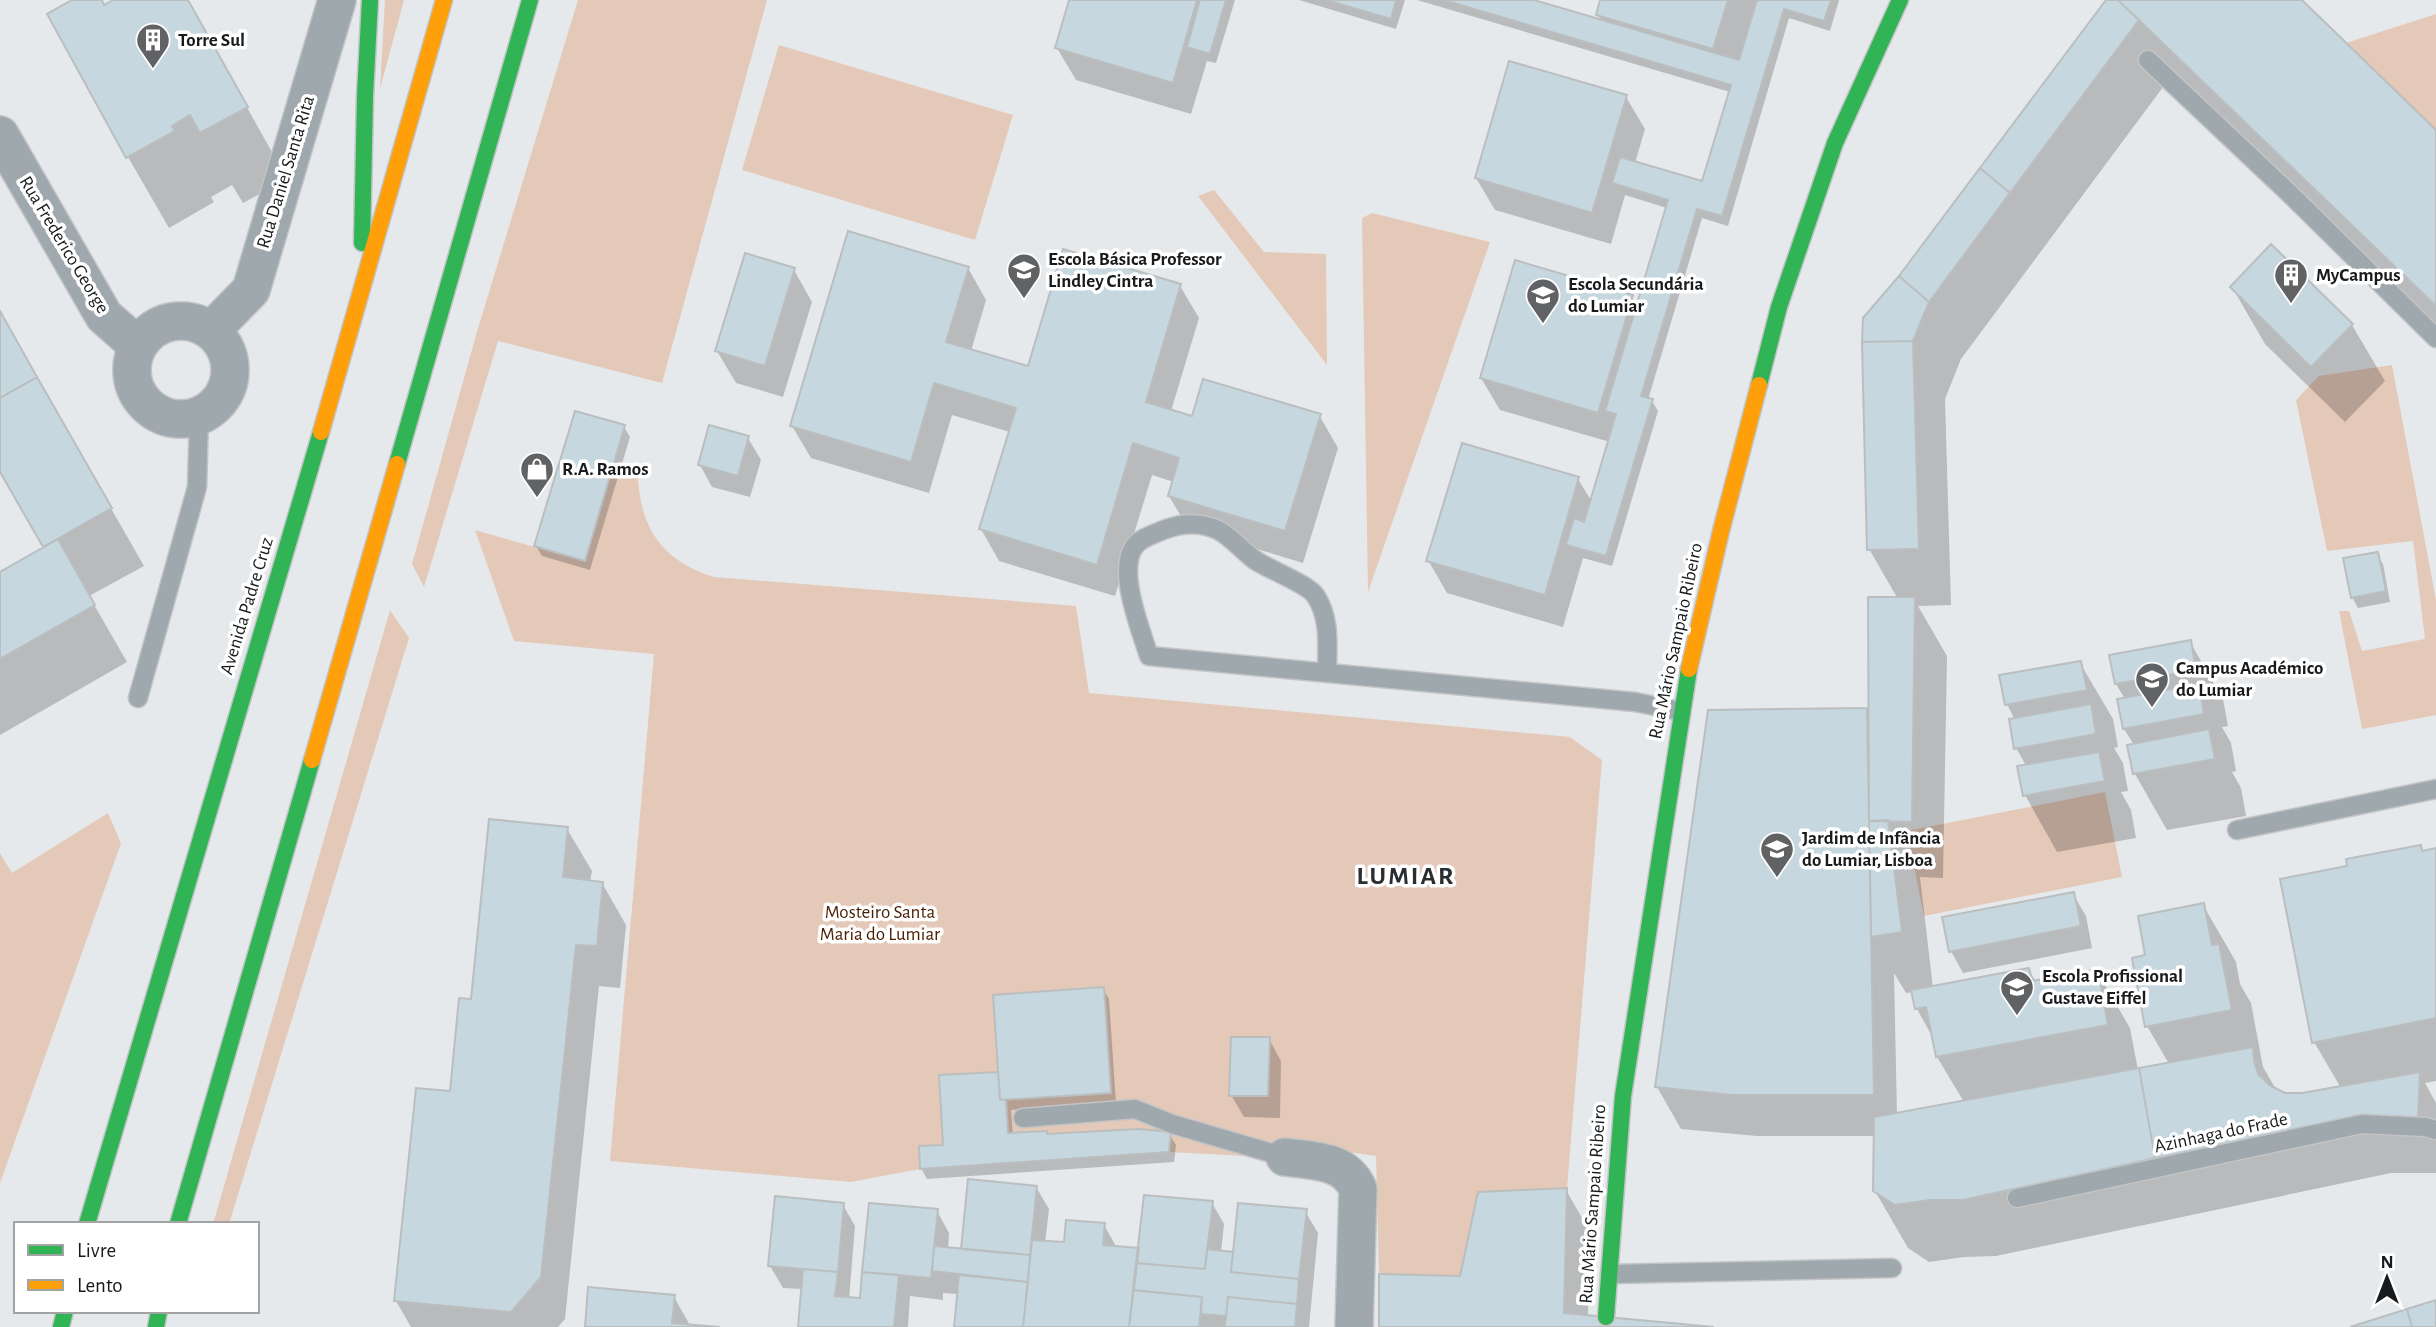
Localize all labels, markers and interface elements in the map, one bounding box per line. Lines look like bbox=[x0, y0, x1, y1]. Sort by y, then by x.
building icon: Torre Sul bbox=[134, 21, 172, 70]
place label: Torre Sul bbox=[178, 31, 245, 50]
street label: Rua Daniel Santa Rita bbox=[254, 93, 318, 251]
street label: Rua Frederico George bbox=[16, 173, 112, 317]
place label: Escola Básica Professor Lindley Cintra bbox=[1048, 250, 1222, 291]
school or university icon: Escola Básica Professor Lindley Cintra bbox=[1005, 251, 1043, 300]
building icon: MyCampus bbox=[2272, 256, 2310, 305]
place label: MyCampus bbox=[2316, 266, 2401, 285]
place label: Escola Secundária do Lumiar bbox=[1568, 275, 1704, 316]
school or university icon: Escola Secundária do Lumiar bbox=[1524, 276, 1562, 325]
shop icon: R.A. Ramos bbox=[518, 450, 556, 499]
place label: R.A. Ramos bbox=[562, 460, 648, 479]
street label: Avenida Padre Cruz bbox=[217, 535, 277, 677]
street label: Rua Mário Sampaio Ribeiro bbox=[1646, 541, 1706, 741]
place label: Campus Académico do Lumiar bbox=[2176, 659, 2323, 700]
school or university icon: Campus Académico do Lumiar bbox=[2133, 660, 2171, 709]
place label: Jardim de Infância do Lumiar, Lisboa bbox=[1802, 829, 1941, 870]
school or university icon: Jardim de Infância do Lumiar, Lisboa bbox=[1758, 830, 1796, 879]
district label: LUMIAR bbox=[1357, 863, 1455, 889]
park label: Mosteiro Santa Maria do Lumiar bbox=[820, 903, 940, 944]
place label: Escola Profissional Gustave Eiffel bbox=[2042, 967, 2183, 1008]
school or university icon: Escola Profissional Gustave Eiffel bbox=[1998, 968, 2036, 1017]
street label: Rua Mário Sampaio Ribeiro bbox=[1577, 1104, 1609, 1304]
street label: Azinhaga do Frade bbox=[2153, 1110, 2289, 1156]
legend bbox=[14, 1222, 259, 1313]
text: Livre bbox=[77, 1240, 116, 1261]
north arrow bbox=[2352, 1243, 2422, 1313]
text: N bbox=[2380, 1253, 2394, 1272]
text: Lento bbox=[77, 1275, 123, 1296]

